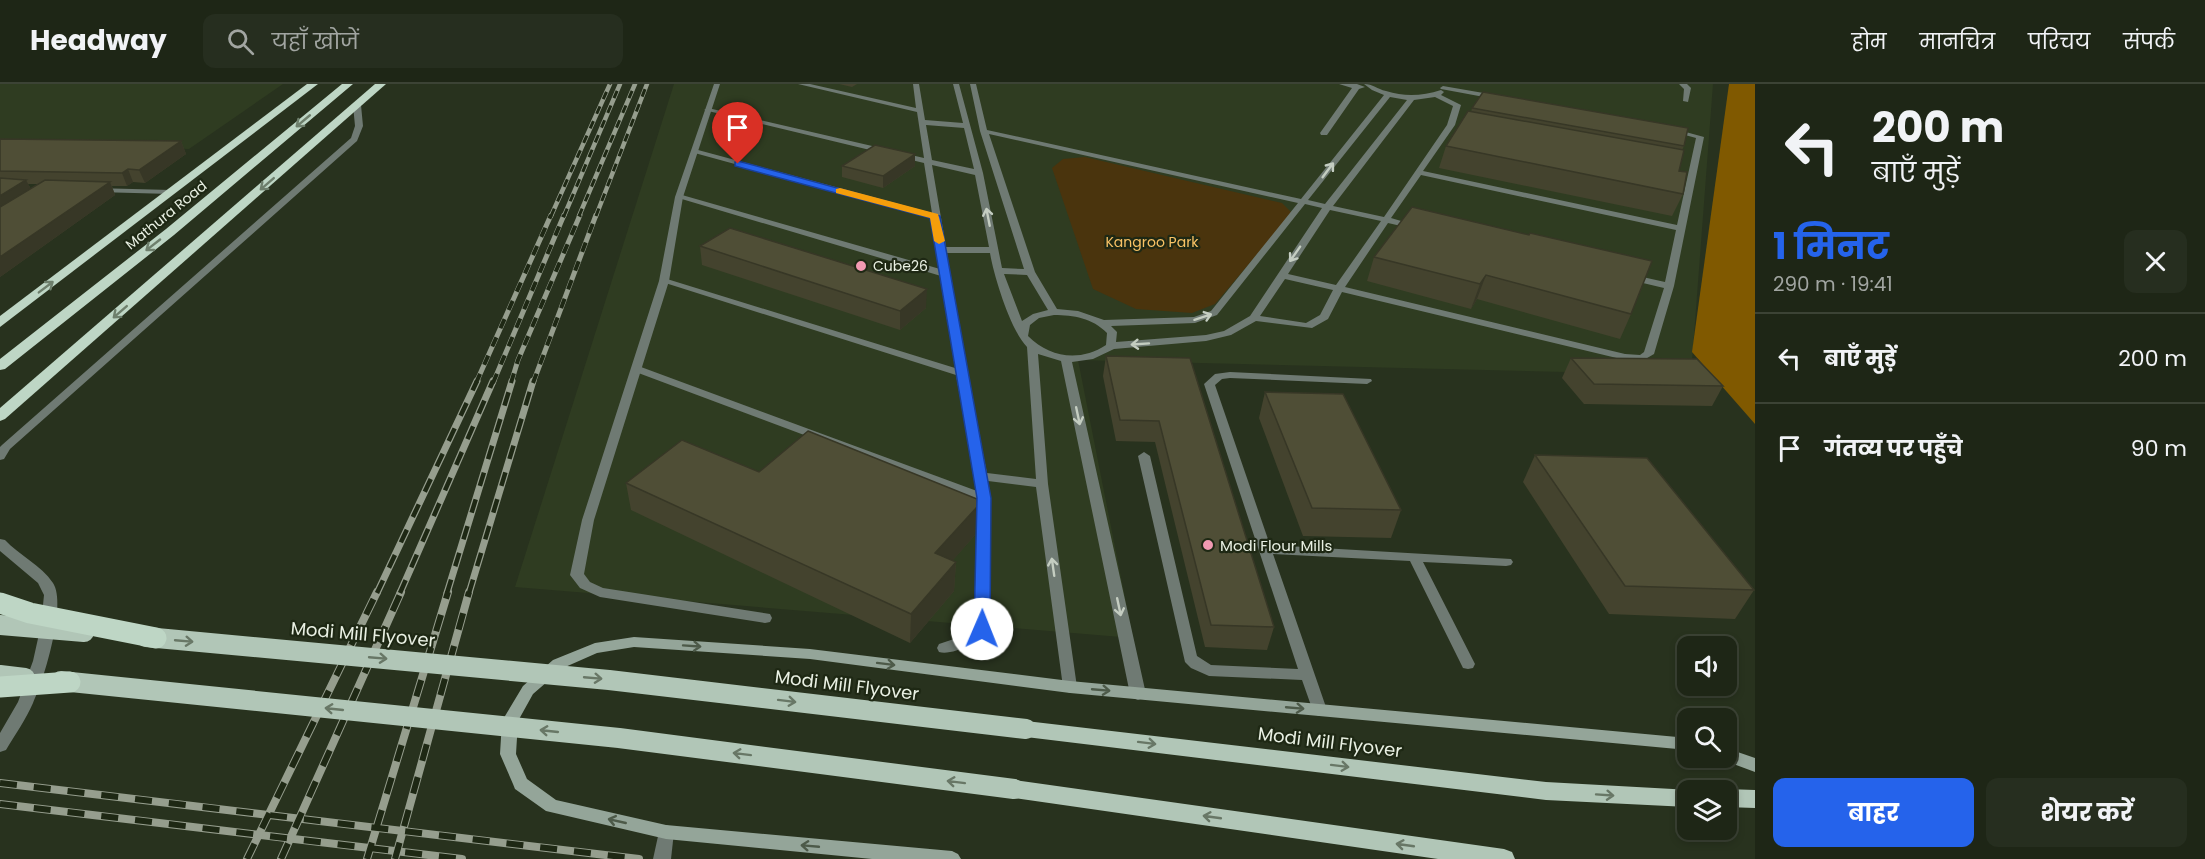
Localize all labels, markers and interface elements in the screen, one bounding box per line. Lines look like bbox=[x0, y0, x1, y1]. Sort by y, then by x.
search box bbox=[203, 14, 623, 68]
text: Headway bbox=[30, 21, 167, 60]
icon: search bbox=[224, 25, 257, 58]
text: यहाँ खोजें bbox=[272, 26, 359, 57]
text: होम bbox=[1852, 27, 1887, 56]
text: मानचित्र bbox=[1920, 27, 1995, 56]
text: परिचय bbox=[2028, 27, 2090, 56]
text: संपर्क bbox=[2123, 27, 2175, 56]
text: 200 m bbox=[1872, 98, 2004, 157]
pin bbox=[712, 102, 763, 164]
icon: left bbox=[1773, 108, 1851, 186]
icon: arrive bbox=[721, 111, 754, 144]
one-way arrow bbox=[296, 115, 312, 128]
text: बाएँ मुड़ें bbox=[1872, 154, 1960, 191]
one-way arrow bbox=[1322, 162, 1335, 178]
street label: Mathura Road bbox=[121, 176, 211, 254]
one-way arrow bbox=[260, 177, 275, 191]
one-way arrow bbox=[982, 208, 993, 227]
text: 1 मिनट bbox=[1773, 221, 1889, 272]
button: close bbox=[2124, 230, 2187, 293]
park label: Kangroo Park bbox=[1105, 232, 1199, 252]
one-way arrow bbox=[145, 239, 161, 252]
one-way arrow bbox=[1289, 246, 1301, 262]
place label: Cube26 bbox=[873, 256, 928, 276]
marker: Cube26 bbox=[854, 259, 868, 273]
text: 290 m · 19:41 bbox=[1773, 270, 1893, 298]
one-way arrow bbox=[38, 281, 54, 294]
one-way arrow bbox=[112, 305, 127, 319]
one-way arrow bbox=[1193, 311, 1212, 322]
one-way arrow bbox=[1131, 339, 1151, 350]
icon: left bbox=[1773, 342, 1806, 375]
text: बाएँ मुड़ें bbox=[1824, 343, 1896, 374]
text: 200 m bbox=[2118, 343, 2187, 374]
one-way arrow bbox=[1073, 406, 1084, 425]
icon: arrive bbox=[1773, 432, 1806, 465]
text: गंतव्य पर पहुँचे bbox=[1824, 433, 1963, 464]
text: 90 m bbox=[2131, 433, 2187, 464]
place label: Modi Flour Mills bbox=[1220, 535, 1332, 556]
marker: Modi Flour Mills bbox=[1201, 538, 1215, 552]
one-way arrow bbox=[1048, 558, 1059, 577]
position arrow bbox=[950, 597, 1014, 661]
one-way arrow bbox=[1114, 597, 1126, 616]
street label: Modi Mill Flyover bbox=[290, 615, 437, 653]
one-way arrow bbox=[173, 636, 193, 647]
map controls bbox=[1677, 636, 1737, 840]
button: sound bbox=[1677, 636, 1737, 696]
one-way arrow bbox=[682, 640, 702, 651]
one-way arrow bbox=[368, 653, 387, 664]
one-way arrow bbox=[876, 658, 896, 669]
street label: Modi Mill Flyover bbox=[773, 664, 921, 706]
one-way arrow bbox=[583, 673, 603, 684]
one-way arrow bbox=[1090, 685, 1110, 696]
one-way arrow bbox=[776, 695, 796, 706]
one-way arrow bbox=[324, 703, 344, 714]
one-way arrow bbox=[1284, 703, 1304, 714]
button: search bbox=[1677, 708, 1737, 768]
street label: Modi Mill Flyover bbox=[1256, 721, 1404, 763]
one-way arrow bbox=[539, 725, 559, 736]
one-way arrow bbox=[1136, 738, 1156, 749]
one-way arrow bbox=[733, 749, 753, 760]
one-way arrow bbox=[1330, 761, 1350, 772]
one-way arrow bbox=[947, 776, 967, 787]
button: बाहर bbox=[1773, 778, 1974, 847]
button: शेयर करें bbox=[1986, 778, 2187, 847]
button: layers bbox=[1677, 780, 1737, 840]
one-way arrow bbox=[1594, 789, 1614, 800]
one-way arrow bbox=[1202, 812, 1222, 823]
one-way arrow bbox=[608, 814, 627, 826]
one-way arrow bbox=[1396, 839, 1415, 850]
one-way arrow bbox=[801, 840, 821, 851]

